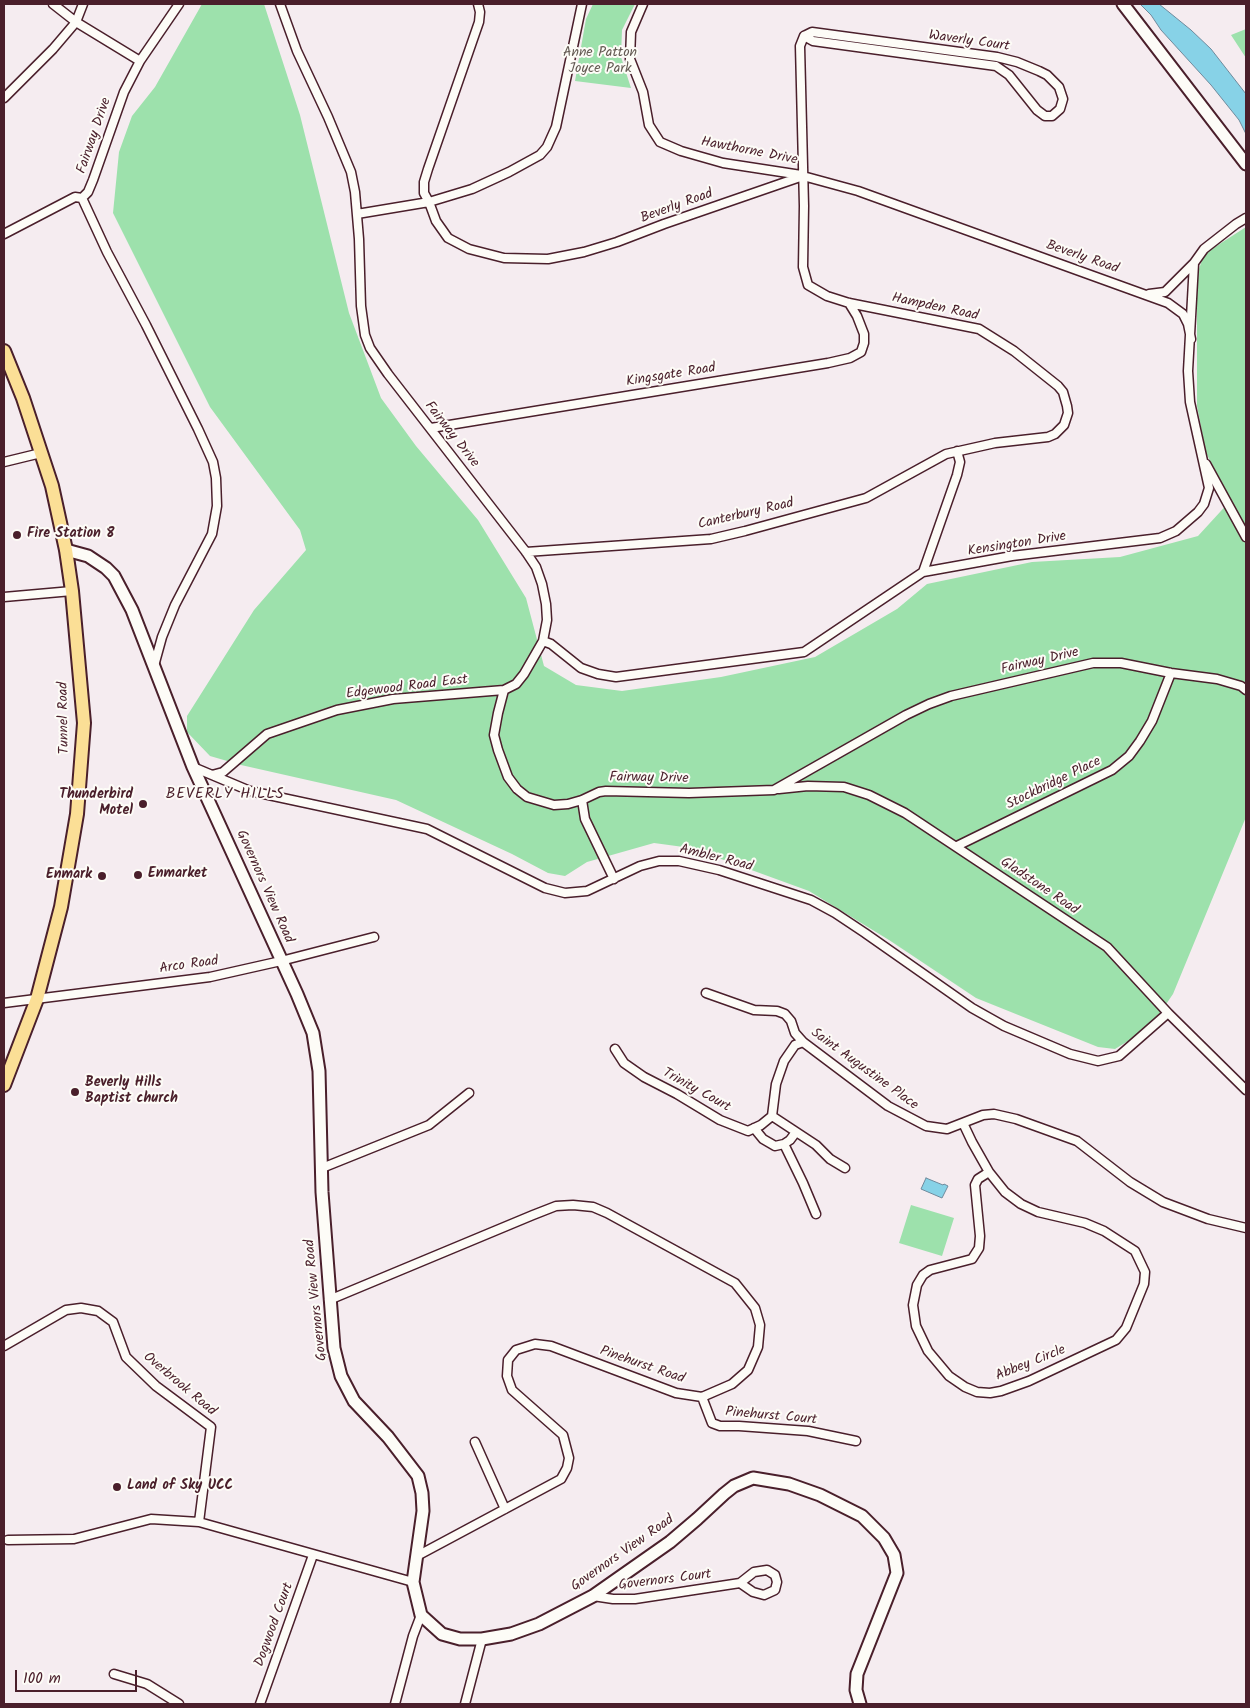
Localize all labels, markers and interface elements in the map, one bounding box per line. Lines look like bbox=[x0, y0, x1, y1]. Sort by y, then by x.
street label: Waverly Court bbox=[927, 28, 1011, 56]
park label: Anne Patton Joyce Park bbox=[563, 46, 637, 78]
street label: Fairway Drive bbox=[74, 96, 116, 176]
street label: Hawthorne Drive bbox=[699, 134, 799, 170]
street label: Beverly Road bbox=[639, 186, 715, 228]
street label: Beverly Road bbox=[1043, 238, 1121, 278]
street label: Hampden Road bbox=[890, 291, 980, 325]
street label: Kingsgate Road bbox=[625, 361, 717, 391]
street label: Fairway Drive bbox=[420, 399, 482, 471]
street label: Canterbury Road bbox=[696, 496, 796, 534]
place label: Fire Station 8 bbox=[27, 527, 114, 543]
marker: Fire Station 8 bbox=[11, 529, 23, 541]
street label: Kensington Drive bbox=[967, 529, 1067, 561]
street label: Fairway Drive bbox=[1000, 645, 1080, 679]
street label: Edgewood Road East bbox=[345, 672, 469, 704]
street label: Tunnel Road bbox=[56, 682, 74, 754]
street label: Stockbridge Place bbox=[1004, 754, 1104, 814]
street label: Fairway Drive bbox=[609, 770, 689, 788]
district label: BEVERLY HILLS bbox=[164, 786, 286, 804]
place label: Thunderbird Motel bbox=[59, 788, 133, 820]
marker: Thunderbird Motel bbox=[137, 798, 149, 810]
street label: Governors View Road bbox=[232, 828, 296, 946]
street label: Ambler Road bbox=[678, 842, 754, 876]
street label: Gladstone Road bbox=[997, 855, 1081, 919]
place label: Enmarket bbox=[148, 867, 207, 883]
place label: Enmark bbox=[46, 868, 92, 884]
marker: Enmarket bbox=[132, 869, 144, 881]
marker: Enmark bbox=[96, 870, 108, 882]
street label: Arco Road bbox=[158, 954, 220, 978]
street label: Saint Augustine Place bbox=[807, 1025, 921, 1115]
street label: Trinity Court bbox=[659, 1065, 733, 1117]
place label: Beverly Hills Baptist church bbox=[85, 1076, 178, 1108]
marker: Beverly Hills Baptist church bbox=[69, 1086, 81, 1098]
street label: Governors View Road bbox=[302, 1238, 332, 1362]
street label: Abbey Circle bbox=[994, 1342, 1068, 1386]
street label: Pinehurst Road bbox=[597, 1344, 687, 1388]
street label: Overbrook Road bbox=[139, 1350, 219, 1420]
street label: Pinehurst Court bbox=[724, 1405, 818, 1429]
place label: Land of Sky UCC bbox=[127, 1479, 233, 1495]
marker: Land of Sky UCC bbox=[111, 1481, 123, 1493]
street label: Governors View Road bbox=[568, 1512, 678, 1596]
street label: Governors Court bbox=[618, 1567, 712, 1595]
street label: Dogwood Court bbox=[252, 1581, 298, 1669]
scale bar bbox=[18, 1660, 140, 1692]
text: 100 m bbox=[23, 1667, 61, 1691]

